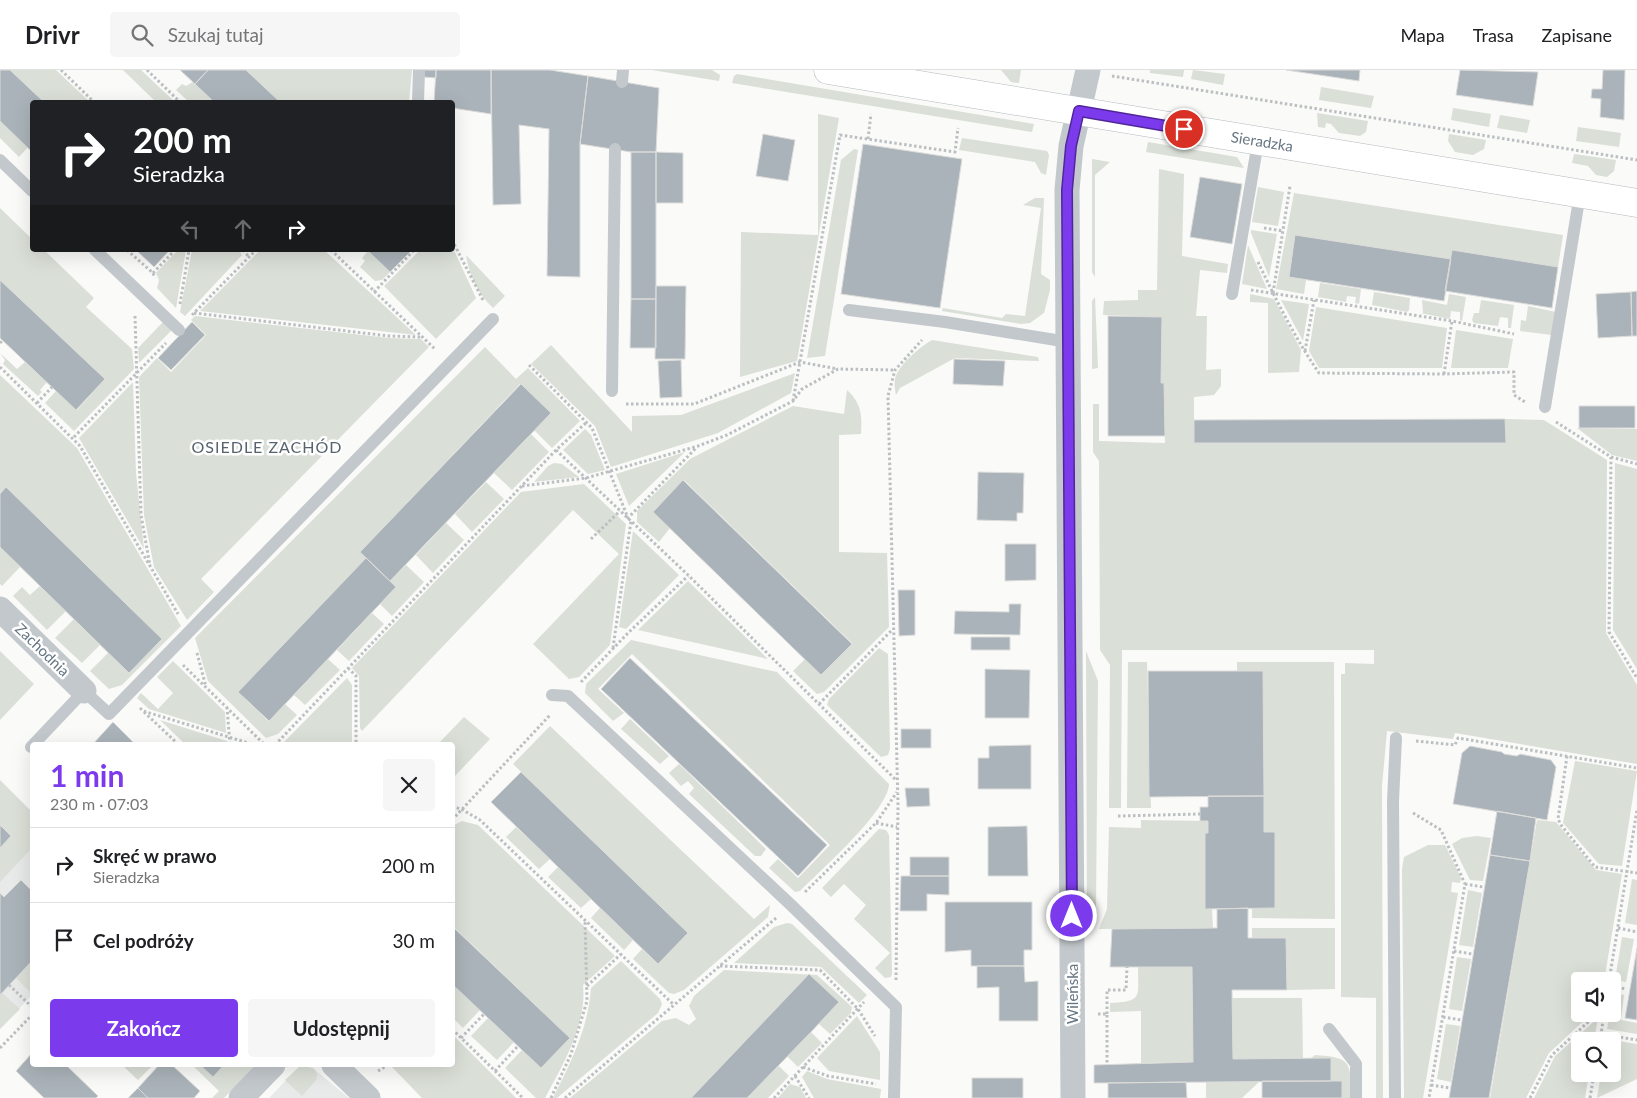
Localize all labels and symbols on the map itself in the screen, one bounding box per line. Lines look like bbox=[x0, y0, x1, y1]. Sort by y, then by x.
pin bbox=[1163, 108, 1205, 150]
street label: Sieradzka bbox=[1230, 127, 1294, 155]
district label: OSIEDLE ZACHÓD bbox=[192, 437, 342, 456]
street label: Zachodnia bbox=[12, 619, 74, 679]
position arrow bbox=[1045, 889, 1097, 941]
street label: Wileńska bbox=[1063, 964, 1081, 1024]

